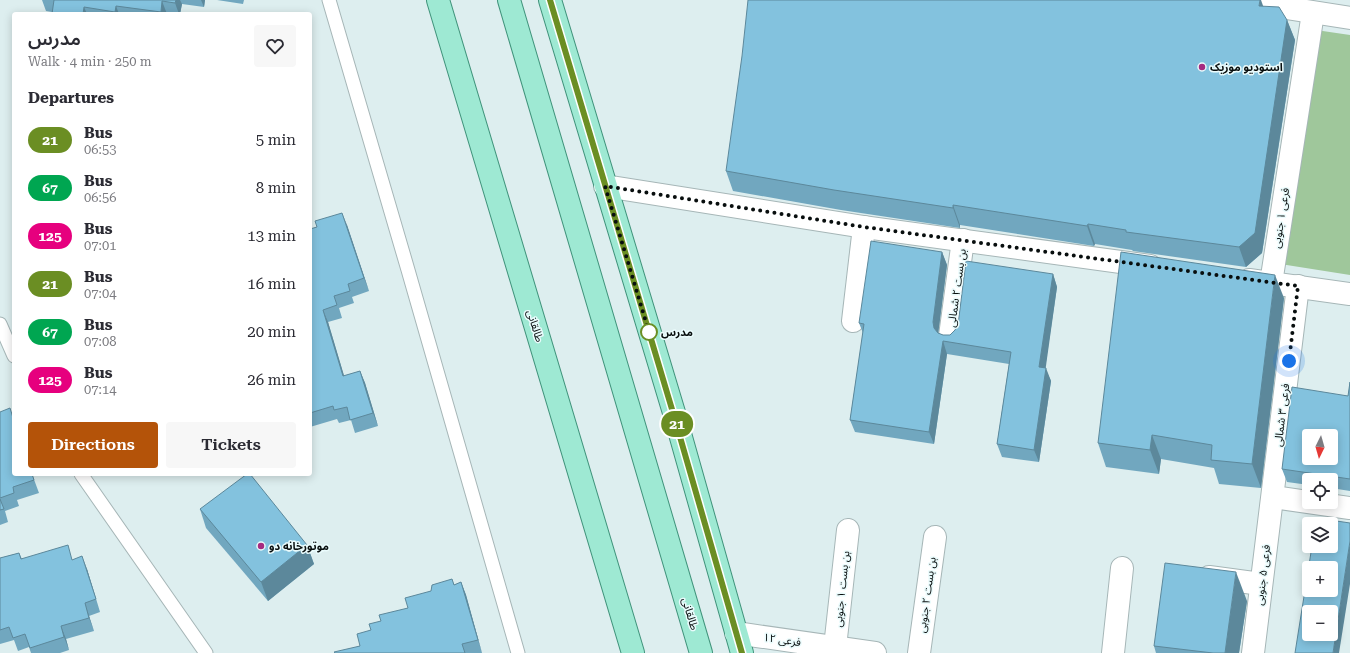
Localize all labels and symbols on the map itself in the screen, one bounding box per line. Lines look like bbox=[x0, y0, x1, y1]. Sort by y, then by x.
place label: استودیو موزیک bbox=[1210, 61, 1283, 74]
marker: استودیو موزیک bbox=[1197, 62, 1207, 72]
street label: فرعی ۱ جنوبی bbox=[1270, 187, 1292, 249]
street label: بن بست ۲ شمالی bbox=[945, 248, 969, 328]
street label: طالقانی bbox=[524, 308, 546, 344]
marker: مدرس bbox=[640, 323, 658, 341]
place label: مدرس bbox=[661, 326, 693, 339]
your location bbox=[1279, 351, 1299, 371]
street label: فرعی ۳ شمالی bbox=[1272, 383, 1292, 447]
line badge: 21 bbox=[659, 411, 695, 437]
north arrow bbox=[1302, 429, 1338, 465]
place label: موتورخانه دو bbox=[269, 540, 329, 553]
marker: موتورخانه دو bbox=[256, 541, 266, 551]
street label: فرعی ۵ جنوبی bbox=[1253, 544, 1273, 606]
street label: بن بست ۱ جنوبی bbox=[832, 550, 852, 628]
street label: بن بست ۲ جنوبی bbox=[915, 556, 939, 634]
street label: طالقانی bbox=[679, 596, 701, 632]
street label: فرعی ۱۲ bbox=[762, 631, 802, 649]

